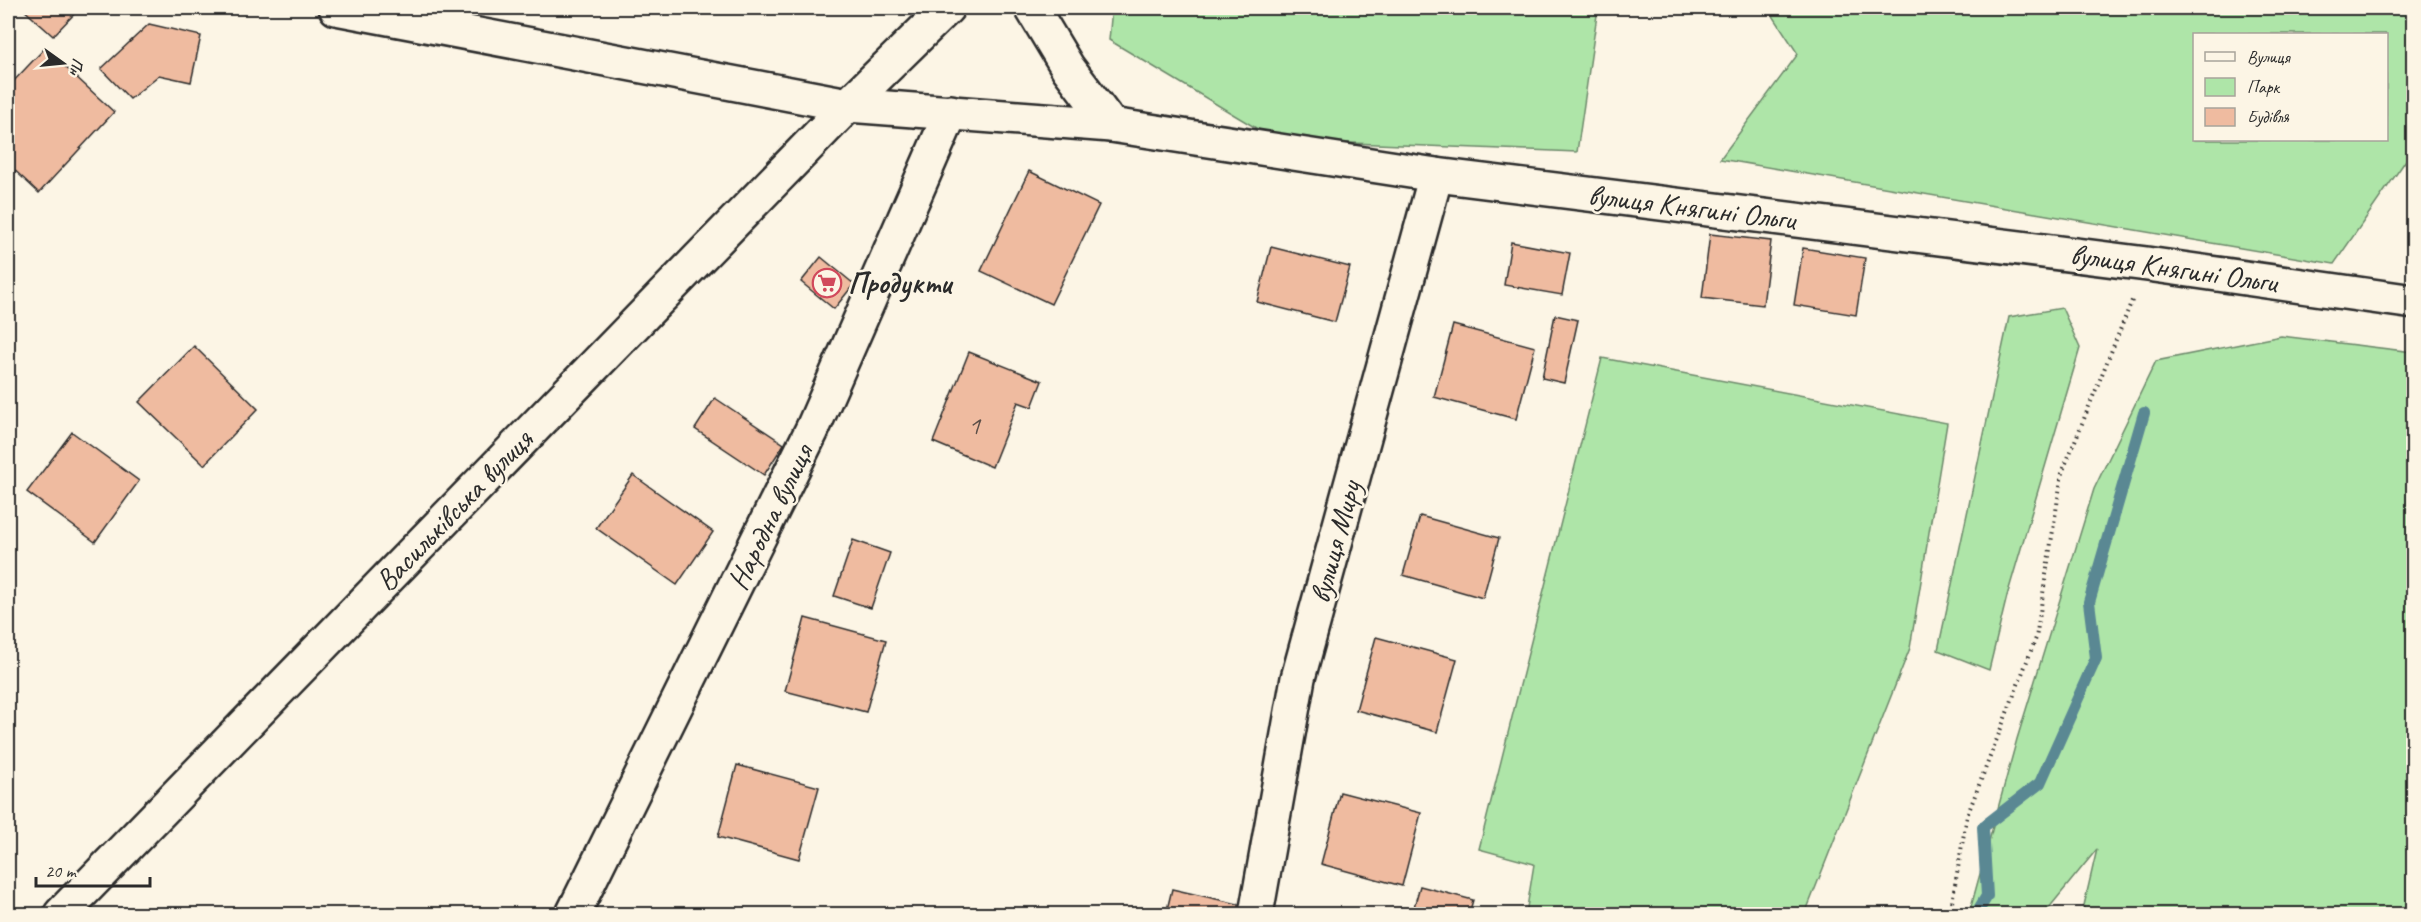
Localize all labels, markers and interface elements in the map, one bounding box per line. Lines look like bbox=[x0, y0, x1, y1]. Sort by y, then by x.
north arrow bbox=[33, 33, 93, 93]
legend bbox=[2193, 33, 2388, 141]
text: Вулиця bbox=[2247, 46, 2291, 68]
text: Пн bbox=[64, 56, 88, 78]
text: Парк bbox=[2247, 76, 2281, 98]
text: Будівля bbox=[2247, 106, 2290, 128]
street label: вулиця Княгині Ольги bbox=[1586, 175, 1800, 239]
street label: вулиця Княгині Ольги bbox=[2068, 235, 2282, 302]
place label: Продукти bbox=[848, 264, 954, 303]
supermarket icon: Продукти bbox=[811, 267, 843, 299]
house number: 1 bbox=[968, 408, 982, 442]
street label: Васильківська вулиця bbox=[367, 420, 542, 599]
street label: Народна вулиця bbox=[719, 436, 823, 596]
street label: вулиця Миру bbox=[1300, 475, 1370, 607]
scale bar bbox=[36, 850, 150, 888]
text: 20 m bbox=[45, 860, 78, 882]

